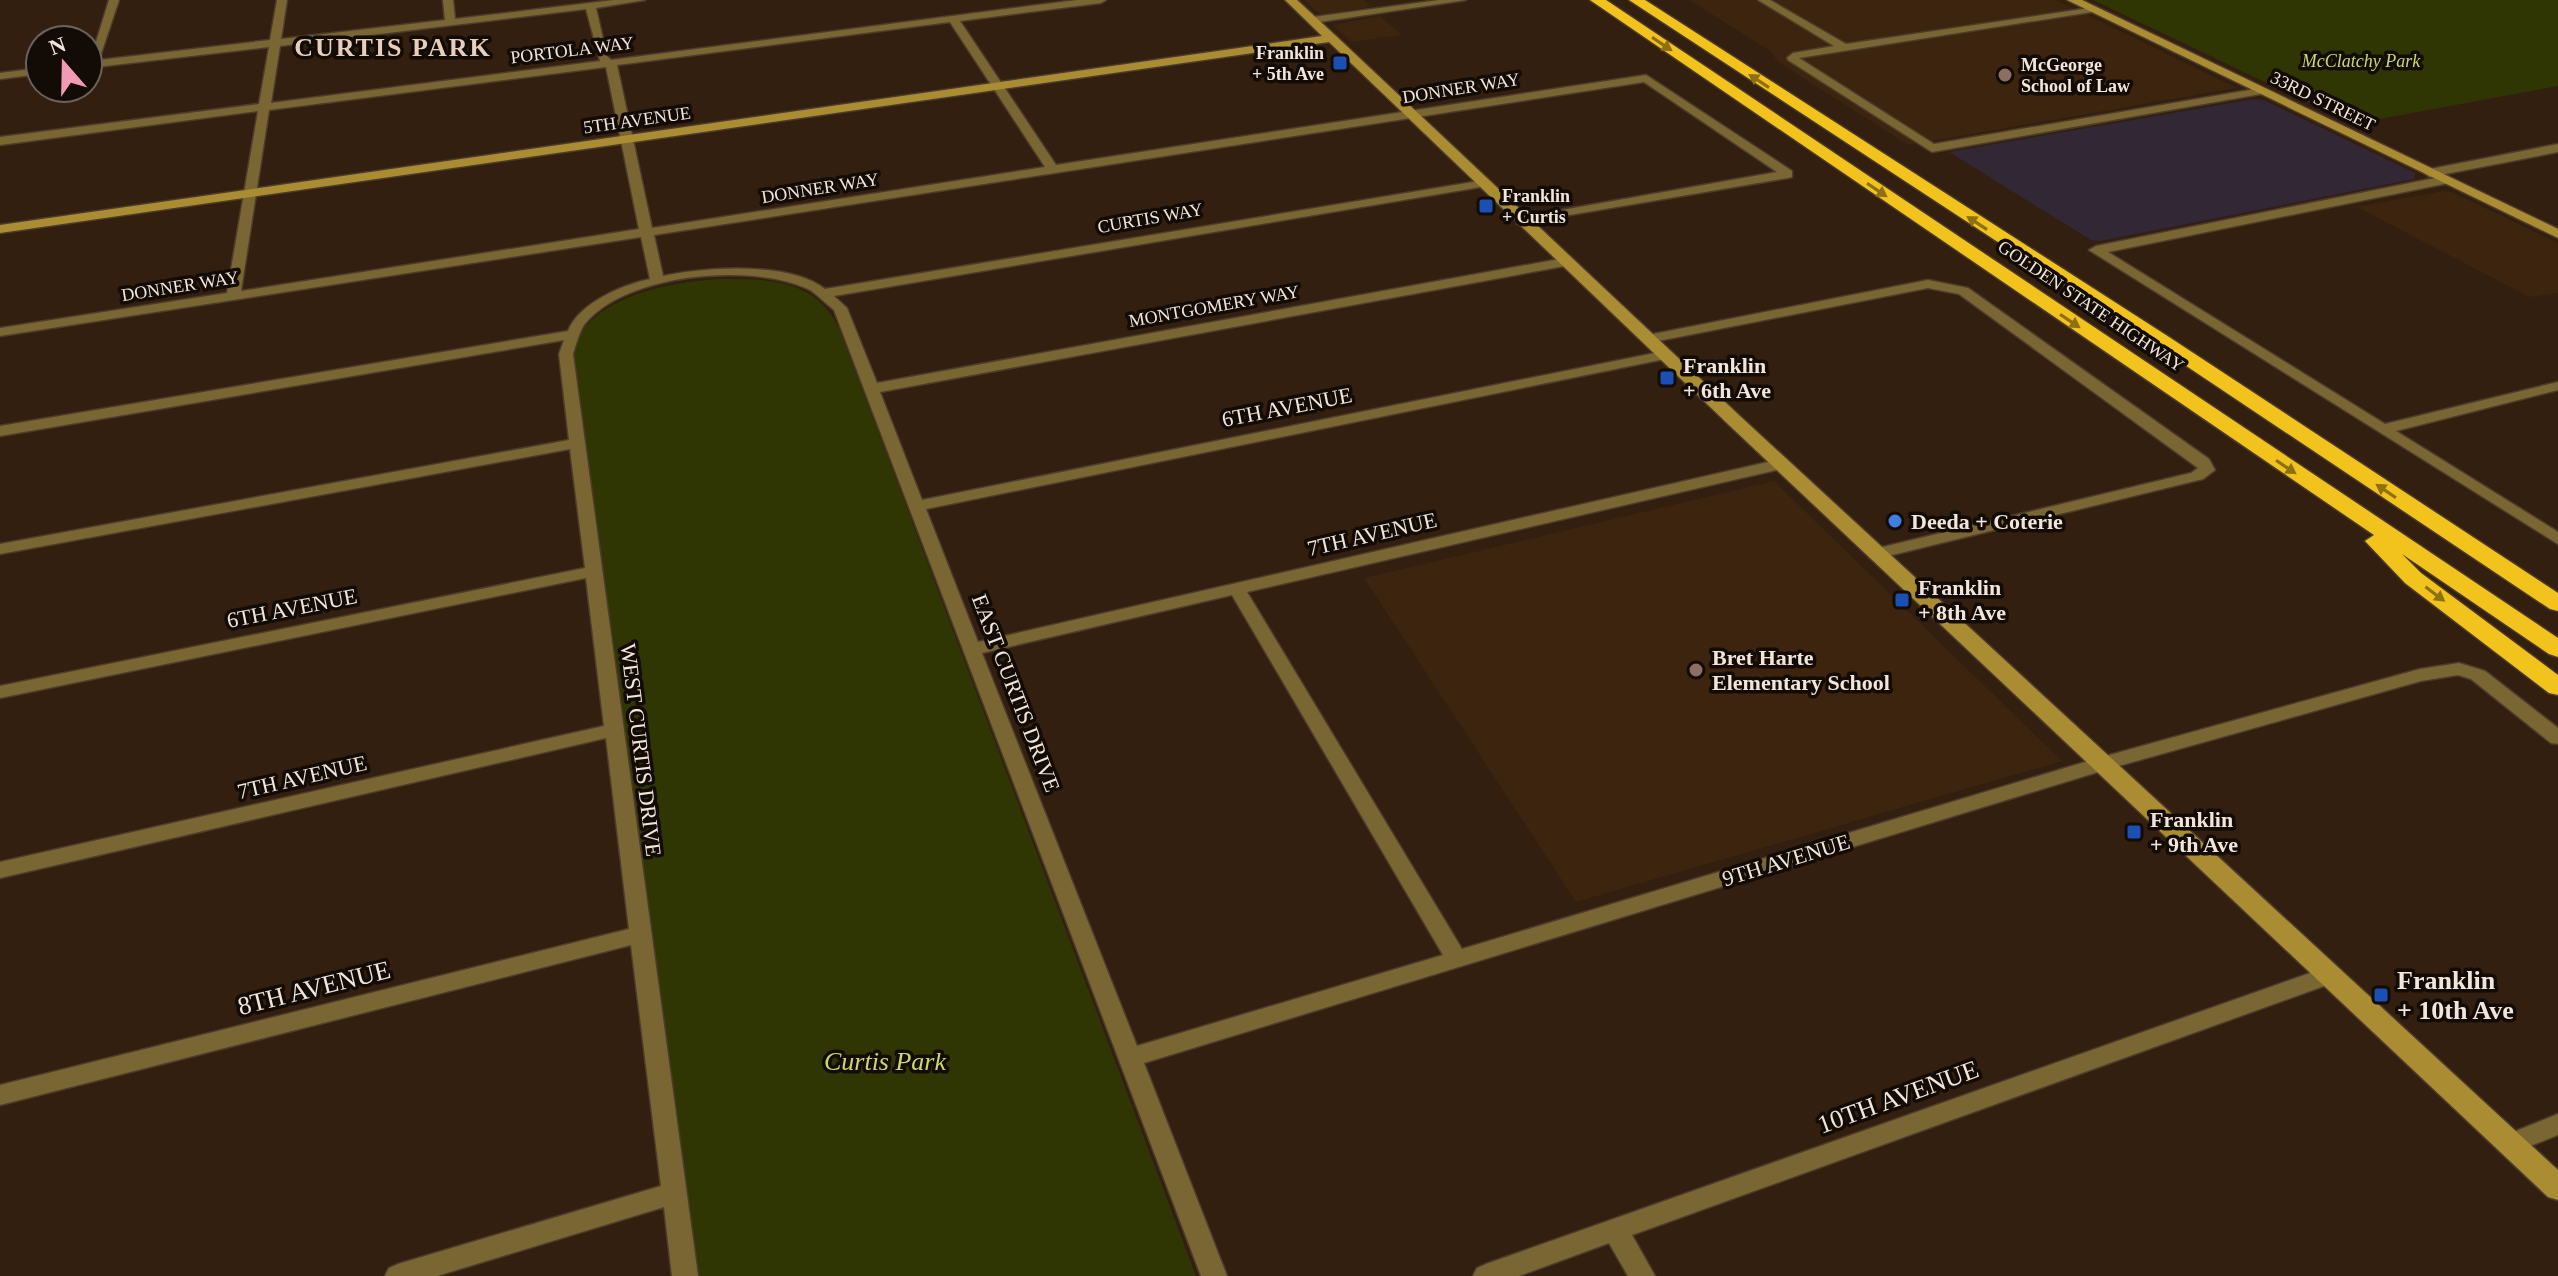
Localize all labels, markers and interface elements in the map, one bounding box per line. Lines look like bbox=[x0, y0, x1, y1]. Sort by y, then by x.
north arrow bbox=[24, 24, 104, 104]
text: N bbox=[46, 31, 69, 60]
district label: CURTIS PARK bbox=[294, 33, 492, 62]
street label: PORTOLA WAY bbox=[509, 33, 635, 67]
one-way arrow bbox=[1651, 36, 1672, 51]
place label: Franklin + 5th Ave bbox=[1252, 43, 1324, 84]
park label: McClatchy Park bbox=[2301, 51, 2421, 71]
marker: Franklin + 5th Ave bbox=[1331, 54, 1349, 72]
place label: McGeorge School of Law bbox=[2021, 55, 2130, 96]
marker: McGeorge School of Law bbox=[1996, 66, 2014, 84]
street label: 33RD STREET bbox=[2268, 67, 2378, 135]
street label: DONNER WAY bbox=[1401, 69, 1521, 107]
one-way arrow bbox=[1749, 73, 1770, 88]
street label: 5TH AVENUE bbox=[582, 103, 692, 137]
street label: DONNER WAY bbox=[760, 169, 880, 207]
one-way arrow bbox=[1866, 182, 1888, 197]
place label: Franklin + Curtis bbox=[1502, 186, 1570, 227]
marker: Franklin + Curtis bbox=[1477, 197, 1495, 215]
street label: CURTIS WAY bbox=[1096, 199, 1204, 237]
one-way arrow bbox=[1966, 217, 1988, 231]
street label: GOLDEN STATE HIGHWAY bbox=[1994, 236, 2188, 376]
street label: DONNER WAY bbox=[120, 267, 240, 305]
street label: MONTGOMERY WAY bbox=[1127, 281, 1301, 331]
one-way arrow bbox=[2060, 313, 2081, 328]
place label: Franklin + 6th Ave bbox=[1683, 353, 1771, 403]
marker: Franklin + 6th Ave bbox=[1658, 369, 1676, 387]
street label: 6TH AVENUE bbox=[1220, 382, 1354, 432]
one-way arrow bbox=[2275, 459, 2296, 474]
one-way arrow bbox=[2376, 484, 2397, 499]
street label: 7TH AVENUE bbox=[1305, 507, 1439, 561]
place label: Deeda + Coterie bbox=[1911, 509, 2063, 534]
marker: Deeda + Coterie bbox=[1886, 512, 1904, 530]
place label: Franklin + 8th Ave bbox=[1918, 575, 2006, 625]
street label: 6TH AVENUE bbox=[225, 583, 359, 633]
one-way arrow bbox=[2425, 586, 2445, 602]
street label: EAST CURTIS DRIVE bbox=[967, 591, 1065, 795]
marker: Franklin + 8th Ave bbox=[1893, 591, 1911, 609]
street label: WEST CURTIS DRIVE bbox=[616, 642, 666, 858]
place label: Bret Harte Elementary School bbox=[1712, 645, 1890, 695]
marker: Bret Harte Elementary School bbox=[1687, 661, 1705, 679]
street label: 7TH AVENUE bbox=[235, 750, 369, 804]
place label: Franklin + 9th Ave bbox=[2150, 807, 2238, 857]
marker: Franklin + 9th Ave bbox=[2125, 823, 2143, 841]
street label: 9TH AVENUE bbox=[1719, 829, 1853, 891]
street label: 8TH AVENUE bbox=[235, 955, 393, 1021]
place label: Franklin + 10th Ave bbox=[2397, 966, 2514, 1025]
marker: Franklin + 10th Ave bbox=[2372, 986, 2390, 1004]
park label: Curtis Park bbox=[824, 1047, 946, 1076]
street label: 10TH AVENUE bbox=[1814, 1054, 1982, 1140]

